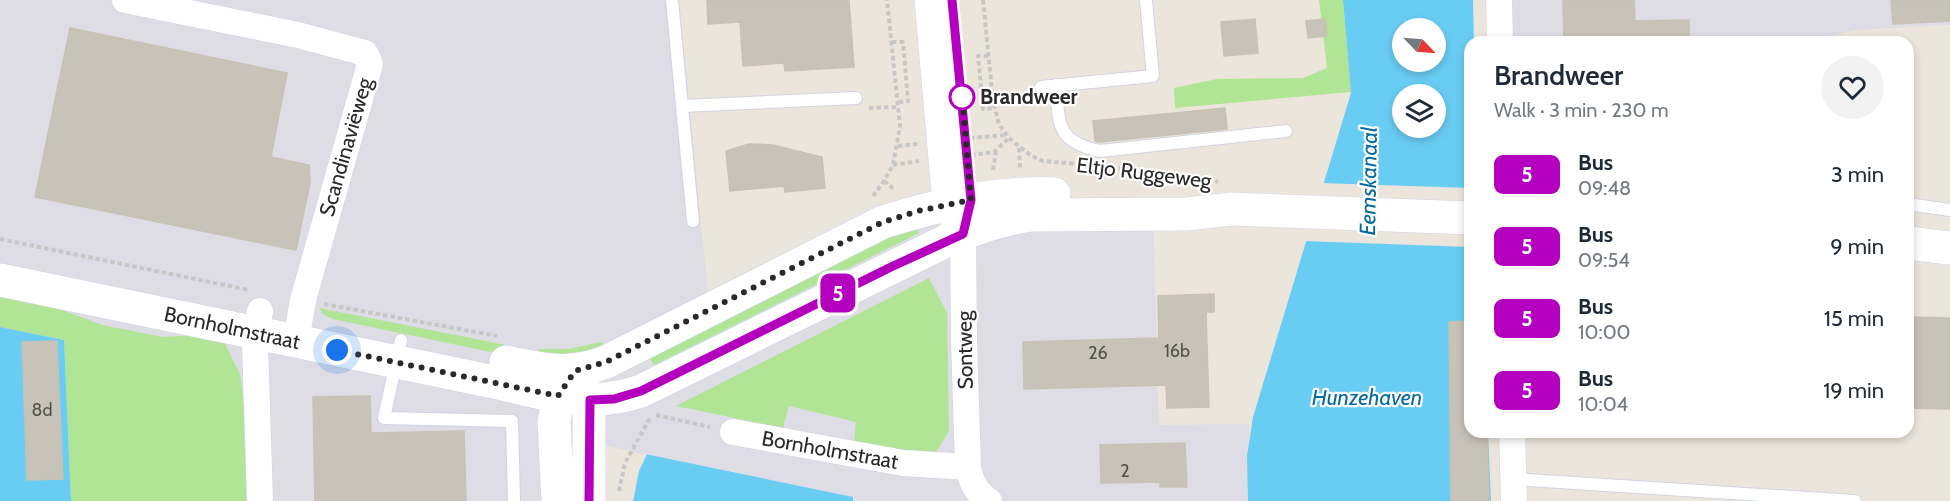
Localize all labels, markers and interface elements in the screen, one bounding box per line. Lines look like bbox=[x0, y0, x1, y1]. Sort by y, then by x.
north arrow bbox=[1392, 18, 1446, 72]
map controls bbox=[1392, 18, 1446, 138]
button: heart bbox=[1821, 56, 1884, 119]
text: Brandweer bbox=[1494, 58, 1623, 92]
street label: Scandinaviëweg bbox=[314, 74, 377, 219]
marker: Brandweer bbox=[949, 84, 975, 110]
place label: Brandweer bbox=[980, 84, 1078, 109]
button: layers bbox=[1392, 84, 1446, 138]
text: Walk · 3 min · 230 m bbox=[1494, 98, 1669, 122]
water label: Eemskanaal bbox=[1354, 126, 1383, 236]
text: Bus bbox=[1578, 149, 1613, 176]
street label: Eltjo Ruggeweg bbox=[1075, 152, 1213, 194]
text: 3 min bbox=[1831, 161, 1884, 188]
text: 5 bbox=[1521, 162, 1533, 187]
text: 09:48 bbox=[1578, 176, 1631, 200]
text: Bus bbox=[1578, 221, 1613, 248]
text: 9 min bbox=[1830, 233, 1884, 260]
text: 5 bbox=[1521, 234, 1533, 259]
text: 09:54 bbox=[1578, 248, 1630, 272]
line badge: 5 bbox=[818, 274, 858, 312]
text: 5 bbox=[832, 281, 844, 306]
text: Bus bbox=[1578, 293, 1613, 320]
street label: Bornholmstraat bbox=[162, 301, 302, 354]
text: 15 min bbox=[1824, 305, 1884, 332]
text: 5 bbox=[1521, 306, 1533, 331]
street label: Sontweg bbox=[951, 310, 978, 390]
text: 10:00 bbox=[1578, 320, 1631, 344]
your location bbox=[322, 335, 352, 365]
house number: 16b bbox=[1164, 340, 1190, 362]
house number: 26 bbox=[1088, 342, 1108, 364]
text: Bus bbox=[1578, 365, 1613, 392]
text: 19 min bbox=[1823, 377, 1884, 404]
text: 5 bbox=[1521, 378, 1533, 403]
water label: Hunzehaven bbox=[1312, 384, 1422, 411]
text: 10:04 bbox=[1578, 392, 1628, 416]
house number: 8d bbox=[32, 399, 52, 421]
street label: Bornholmstraat bbox=[760, 425, 900, 474]
house number: 2 bbox=[1120, 460, 1130, 482]

